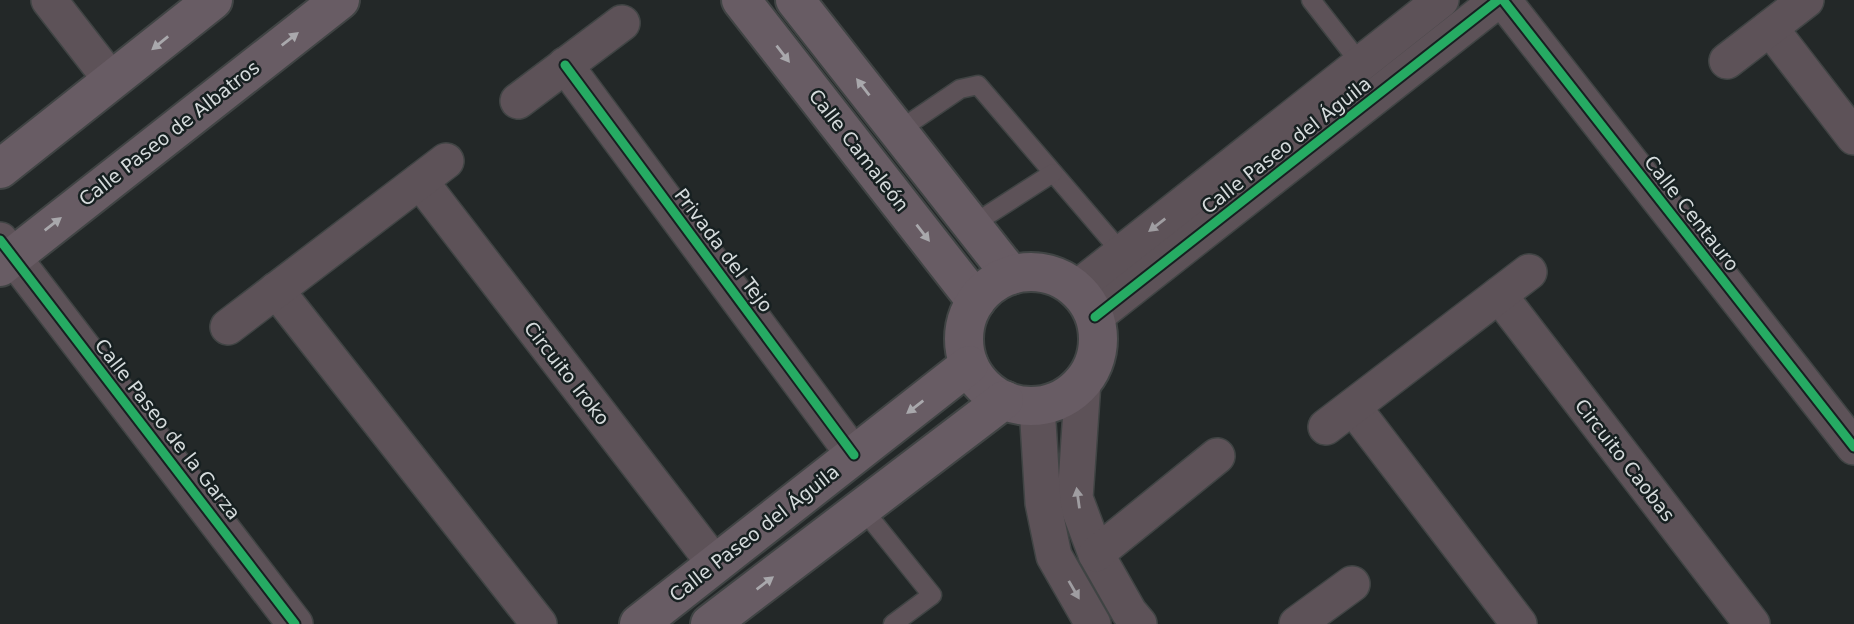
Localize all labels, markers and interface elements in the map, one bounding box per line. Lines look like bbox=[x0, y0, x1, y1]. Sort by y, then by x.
one-way arrow bbox=[281, 32, 299, 46]
one-way arrow bbox=[151, 35, 168, 50]
one-way arrow bbox=[776, 44, 791, 62]
street label: Calle Paseo de Albatros bbox=[74, 56, 264, 210]
street label: Calle Paseo del Águila bbox=[1197, 72, 1375, 218]
one-way arrow bbox=[856, 78, 871, 96]
street label: Calle Camaleón bbox=[804, 85, 914, 215]
street label: Calle Centauro bbox=[1640, 151, 1744, 275]
street label: Privada del Tejo bbox=[670, 184, 778, 316]
one-way arrow bbox=[1149, 217, 1167, 232]
one-way arrow bbox=[44, 218, 62, 232]
one-way arrow bbox=[916, 224, 930, 242]
street label: Circuito Iroko bbox=[520, 317, 614, 429]
street label: Calle Paseo de la Garza bbox=[91, 334, 245, 524]
street label: Circuito Caobas bbox=[1570, 395, 1680, 525]
one-way arrow bbox=[907, 399, 924, 414]
street label: Calle Paseo del Águila bbox=[665, 460, 843, 606]
one-way arrow bbox=[1072, 487, 1083, 509]
one-way arrow bbox=[755, 575, 773, 590]
one-way arrow bbox=[1067, 580, 1079, 600]

